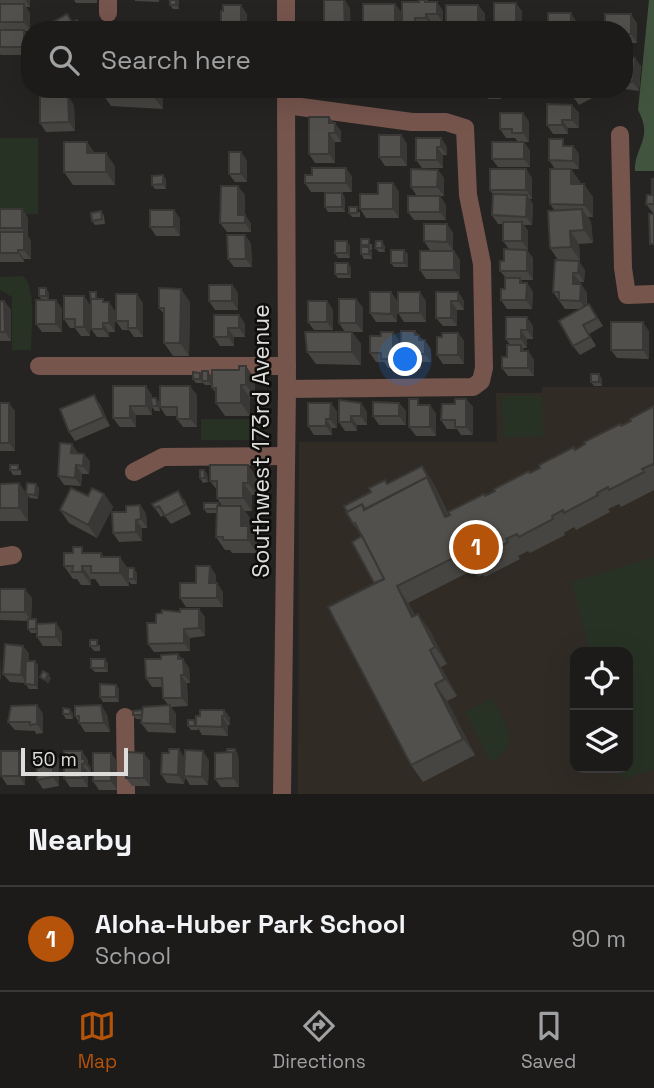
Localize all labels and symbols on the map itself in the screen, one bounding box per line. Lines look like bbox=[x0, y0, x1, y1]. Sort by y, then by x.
street label: Southwest 173rd Avenue bbox=[246, 304, 276, 578]
your location bbox=[388, 342, 422, 376]
pin: 1 bbox=[453, 521, 499, 573]
scale bar bbox=[21, 745, 128, 777]

